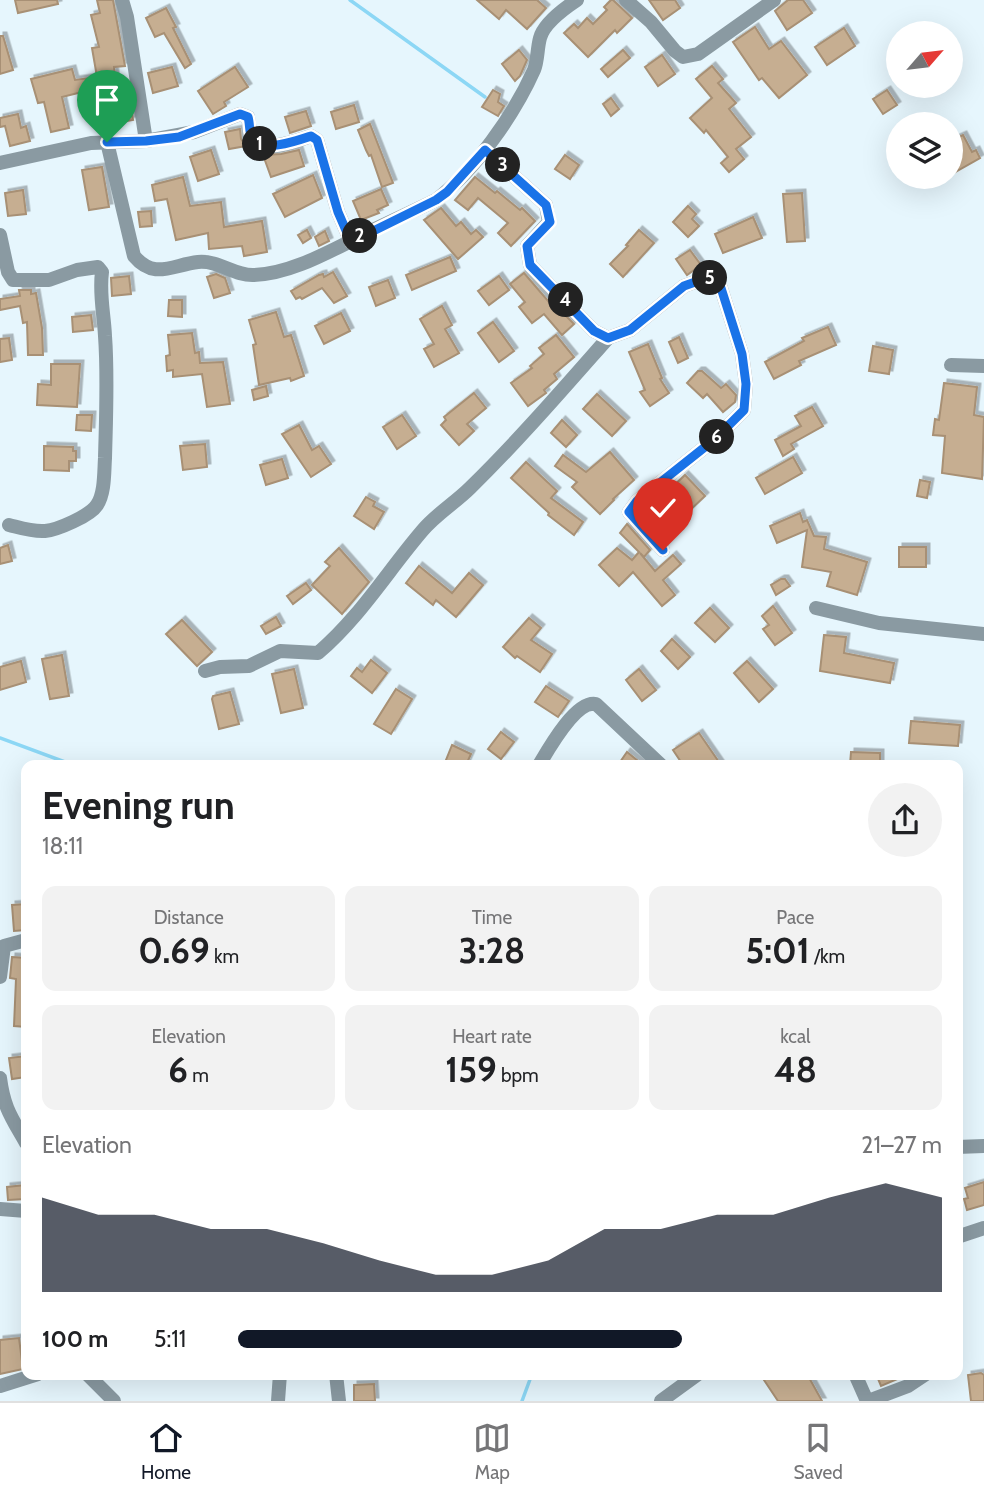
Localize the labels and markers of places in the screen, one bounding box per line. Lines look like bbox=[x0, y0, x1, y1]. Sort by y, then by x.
pin bbox=[77, 70, 137, 142]
pin: 1 bbox=[243, 127, 278, 162]
pin: 3 bbox=[486, 148, 520, 182]
pin: 2 bbox=[342, 218, 378, 254]
pin: 5 bbox=[692, 260, 728, 296]
pin: 4 bbox=[548, 282, 584, 318]
pin: 6 bbox=[700, 420, 734, 454]
pin bbox=[633, 478, 693, 550]

